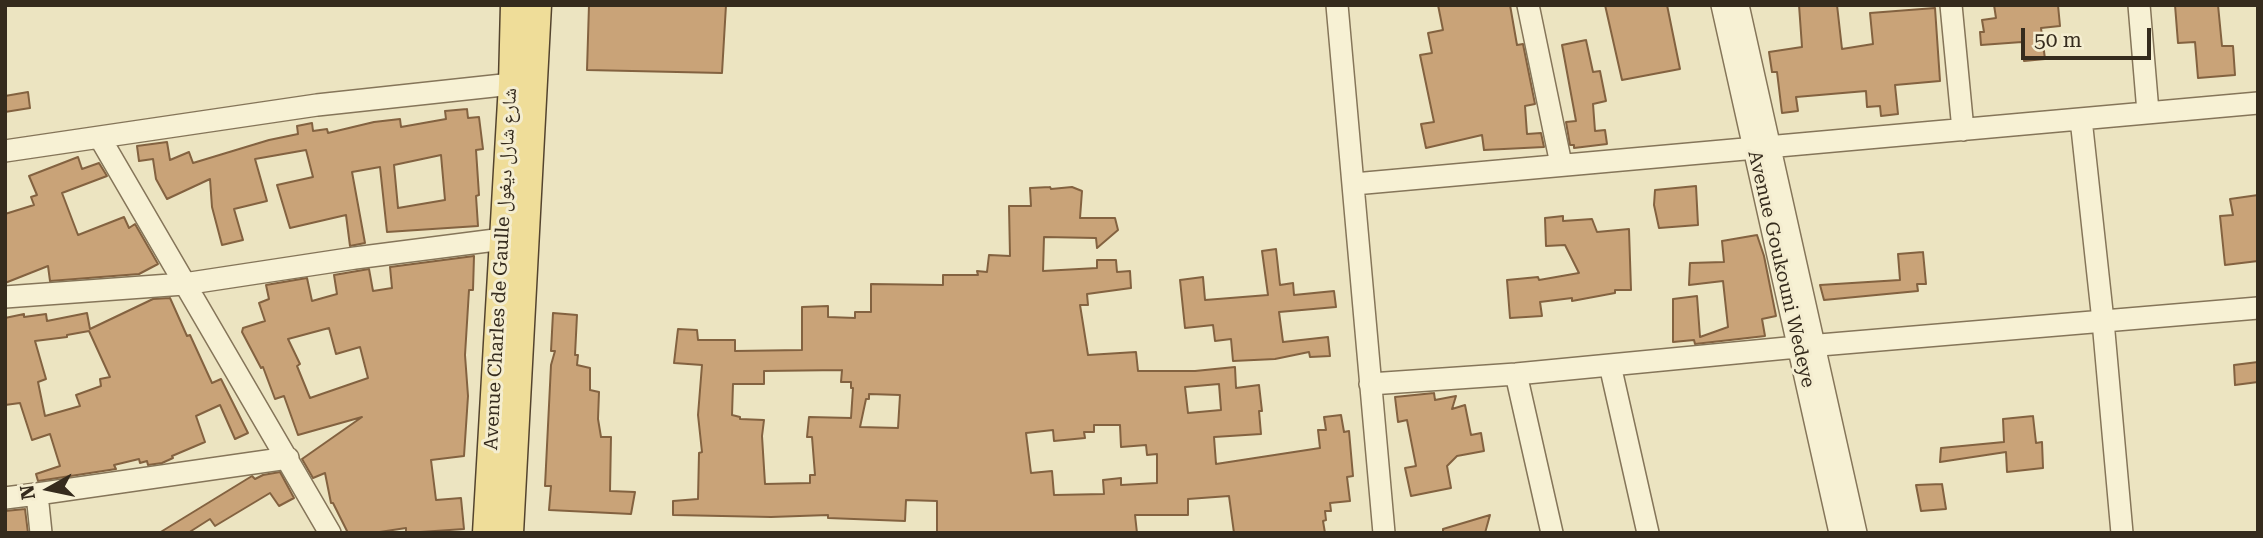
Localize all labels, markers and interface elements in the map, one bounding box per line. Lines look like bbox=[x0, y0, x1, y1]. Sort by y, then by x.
scale bar bbox=[2025, 14, 2154, 58]
text: 50 m bbox=[2034, 28, 2082, 52]
street label: Avenue Charles de Gaulle شارع شارل ديغول bbox=[480, 87, 522, 451]
street label: Avenue Goukouni Wedeye bbox=[1743, 148, 1819, 390]
north arrow bbox=[14, 454, 84, 524]
text: N bbox=[15, 483, 40, 501]

